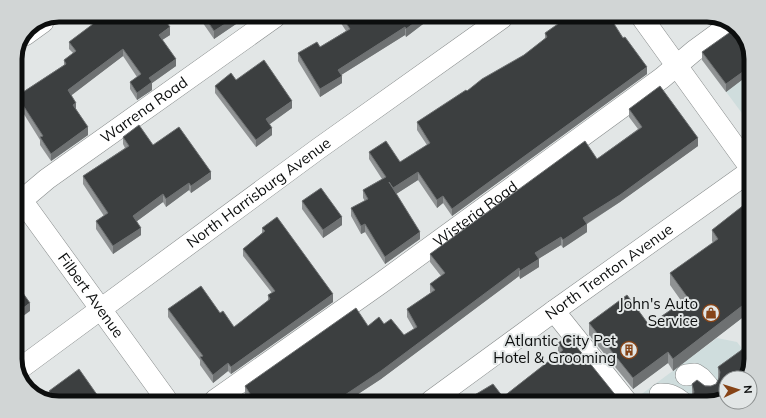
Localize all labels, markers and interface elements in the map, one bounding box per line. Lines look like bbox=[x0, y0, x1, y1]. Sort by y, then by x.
street label: Warrena Road bbox=[97, 72, 191, 147]
street label: North Harrisburg Avenue bbox=[183, 133, 334, 252]
street label: Wisteria Road bbox=[429, 177, 521, 251]
street label: North Trenton Avenue bbox=[541, 219, 676, 323]
street label: Filbert Avenue bbox=[54, 249, 128, 341]
place label: John's Auto Service bbox=[619, 294, 698, 330]
shop icon: John's Auto Service bbox=[701, 303, 721, 323]
place label: Atlantic City Pet Hotel & Grooming bbox=[493, 331, 616, 367]
building icon: Atlantic City Pet Hotel & Grooming bbox=[619, 340, 639, 360]
north arrow bbox=[718, 370, 758, 410]
text: N bbox=[741, 385, 755, 394]

